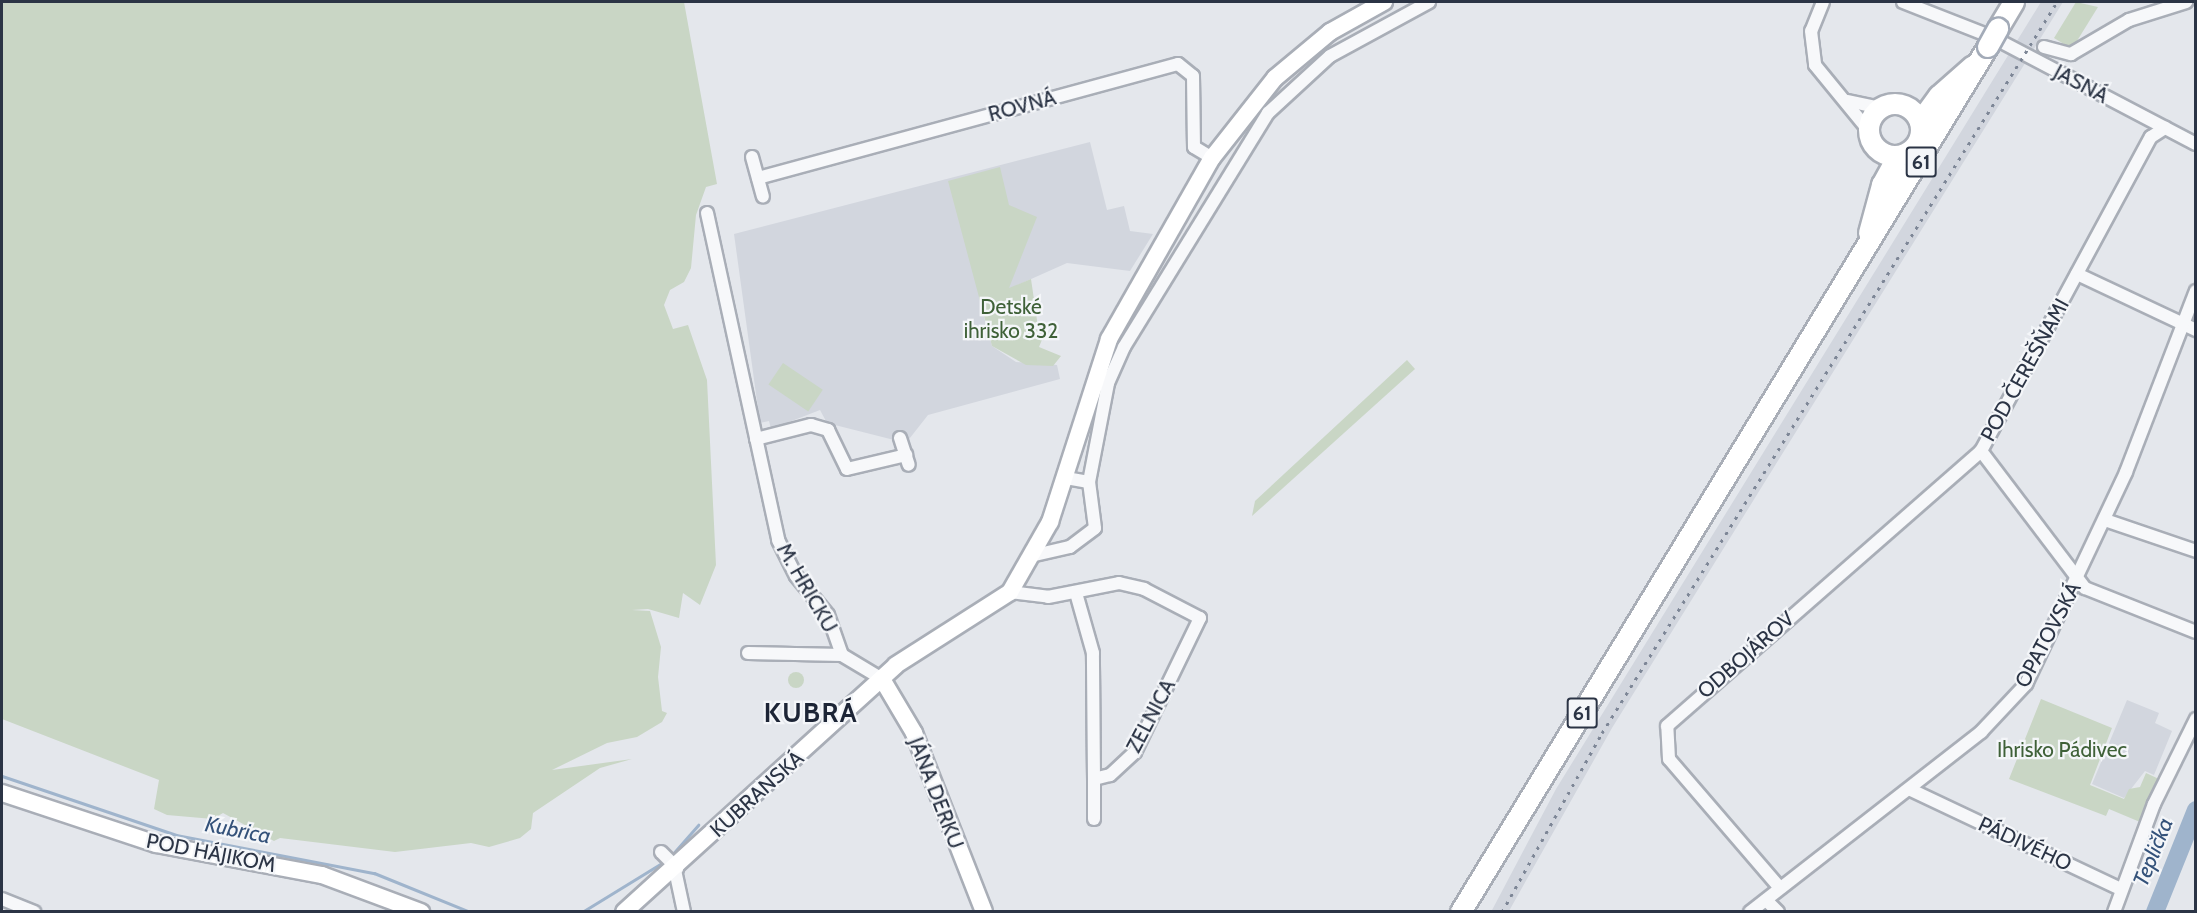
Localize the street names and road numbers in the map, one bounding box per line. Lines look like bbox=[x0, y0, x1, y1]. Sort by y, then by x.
street label: JASNÁ bbox=[2049, 59, 2113, 109]
street label: ROVNÁ bbox=[985, 85, 1059, 127]
road number: 61 bbox=[1904, 145, 1938, 179]
street label: POD ČEREŠŇAMI bbox=[1975, 294, 2075, 446]
street label: M. HRICKU bbox=[771, 539, 843, 637]
street label: OPATOVSKÁ bbox=[2010, 578, 2086, 692]
street label: ODBOJÁROV bbox=[1693, 606, 1799, 704]
street label: ZELNICA bbox=[1121, 675, 1181, 757]
road number: 61 bbox=[1566, 696, 1598, 730]
street label: JÁNA DERKU bbox=[903, 734, 969, 852]
street label: KUBRANSKÁ bbox=[705, 745, 809, 843]
street label: PÁDIVÉHO bbox=[1974, 811, 2076, 877]
street label: POD HÁJIKOM bbox=[144, 828, 278, 878]

